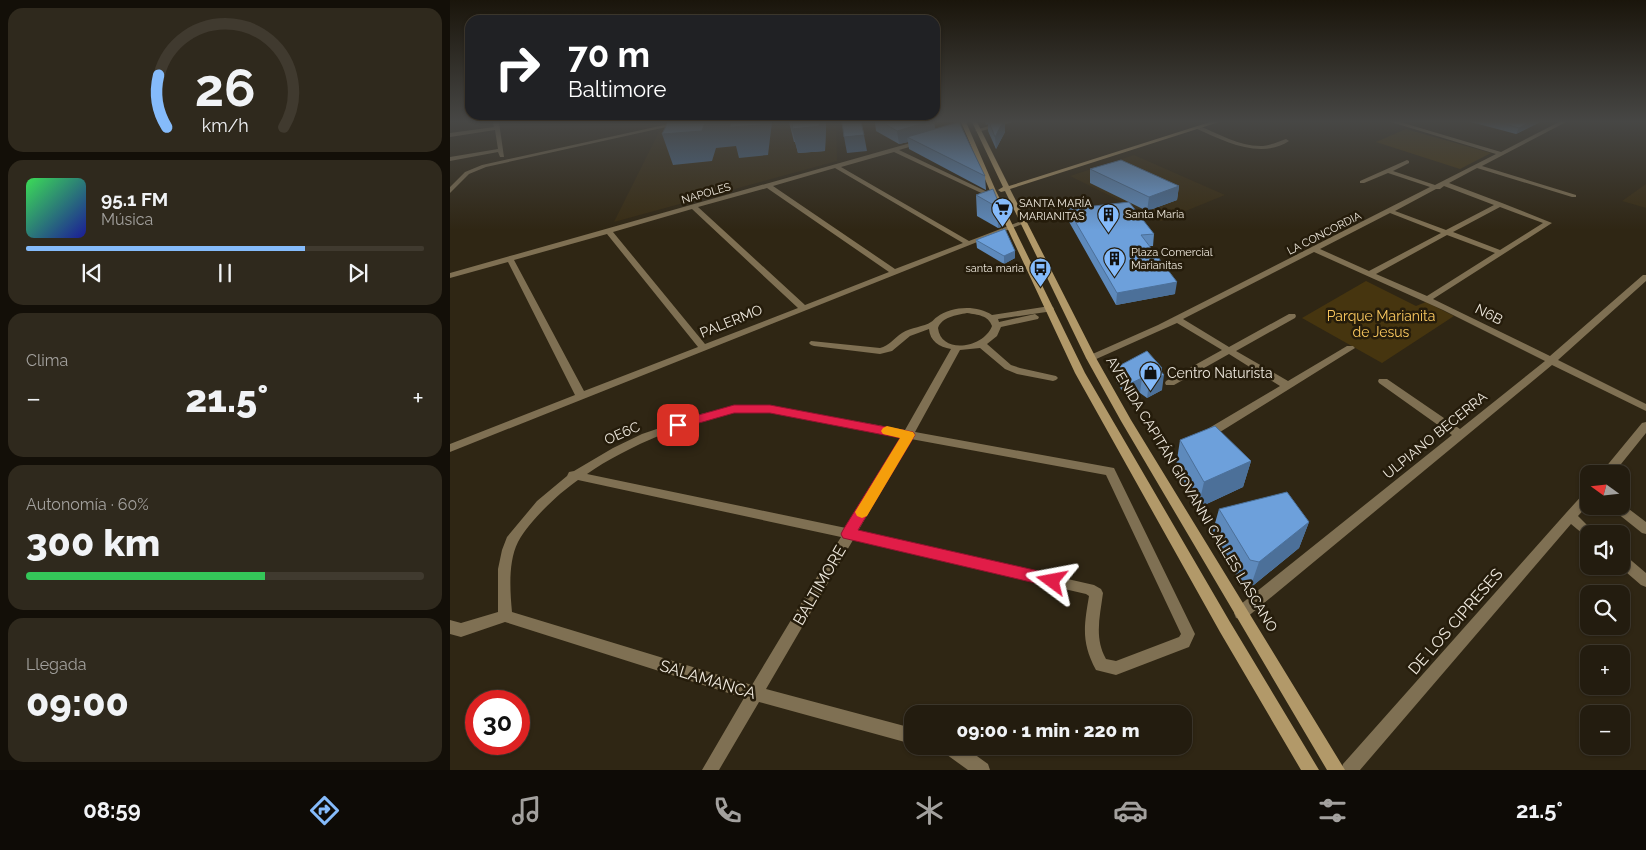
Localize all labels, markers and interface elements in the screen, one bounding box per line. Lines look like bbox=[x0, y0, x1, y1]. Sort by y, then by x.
text: 70 m bbox=[568, 34, 650, 75]
icon: right bbox=[485, 35, 550, 100]
text: 26 bbox=[195, 57, 255, 118]
text: Baltimore bbox=[568, 76, 666, 102]
text: km/h bbox=[201, 115, 249, 136]
street label: NAPOLES bbox=[680, 180, 733, 207]
text: 95.1 FM bbox=[101, 188, 168, 210]
place label: SANTA MARÍA MARIANITAS bbox=[1019, 196, 1092, 223]
supermarket icon: SANTA MARÍA MARIANITAS bbox=[991, 197, 1015, 228]
building icon: Santa Maria bbox=[1097, 202, 1121, 233]
place label: Santa Maria bbox=[1125, 208, 1184, 221]
street label: LA CONCORDIA bbox=[1285, 209, 1364, 258]
text: Música bbox=[101, 210, 153, 229]
building icon: Plaza Comercial Marianitas bbox=[1103, 246, 1127, 277]
place label: Plaza Comercial Marianitas bbox=[1131, 246, 1213, 272]
bus stop icon: santa maria bbox=[1028, 256, 1052, 287]
icon: previous bbox=[78, 259, 106, 287]
icon: pause bbox=[211, 259, 239, 287]
icon: next bbox=[344, 259, 372, 287]
place label: santa maria bbox=[965, 262, 1024, 275]
street label: N6B bbox=[1473, 300, 1505, 328]
street label: PALERMO bbox=[697, 301, 765, 341]
park label: Parque Marianita de Jesus bbox=[1327, 308, 1435, 340]
text: Clima bbox=[26, 351, 68, 370]
street label: AVENIDA CAPITÁN GIOVANNI CALLES LASCANO bbox=[1103, 353, 1282, 635]
shop icon: Centro Naturista bbox=[1139, 361, 1163, 392]
place label: Centro Naturista bbox=[1167, 365, 1273, 381]
text: 21.5° bbox=[185, 376, 268, 421]
text: − bbox=[26, 382, 41, 415]
text: + bbox=[412, 382, 424, 415]
street label: ULPIANO BECERRA bbox=[1380, 388, 1490, 482]
pin bbox=[657, 404, 699, 446]
icon: arrive bbox=[664, 411, 692, 439]
street label: OE6C bbox=[602, 418, 643, 448]
north arrow bbox=[1580, 465, 1630, 515]
map controls bbox=[1580, 465, 1630, 755]
text: Autonomía · 60% bbox=[26, 495, 149, 514]
text: 300 km bbox=[26, 520, 160, 565]
button: sound bbox=[1580, 525, 1630, 575]
street label: BALTIMORE bbox=[789, 542, 850, 628]
position arrow bbox=[1025, 554, 1077, 606]
street label: DE LOS CIPRESES bbox=[1404, 564, 1507, 678]
button: search bbox=[1580, 585, 1630, 635]
button: + bbox=[1580, 645, 1630, 695]
text: Llegada bbox=[26, 655, 86, 674]
street label: SALAMANCA bbox=[658, 656, 758, 703]
text: 09:00 bbox=[26, 680, 129, 725]
speed limit sign: 30 bbox=[465, 690, 530, 755]
button: − bbox=[1580, 705, 1630, 755]
text: 09:00 · 1 min · 220 m bbox=[957, 719, 1139, 741]
icon: directions bbox=[307, 793, 342, 828]
icon: music bbox=[509, 793, 544, 828]
icon: phone bbox=[710, 793, 745, 828]
icon: climate bbox=[912, 793, 947, 828]
icon: car bbox=[1113, 793, 1148, 828]
icon: filters bbox=[1315, 793, 1350, 828]
text: 08:59 bbox=[83, 797, 141, 823]
text: 21.5° bbox=[1516, 797, 1563, 823]

